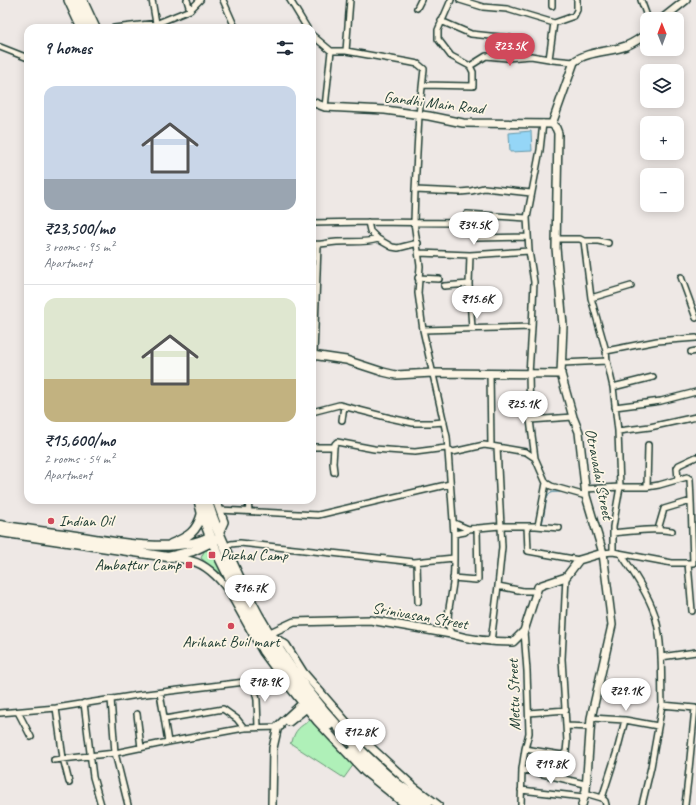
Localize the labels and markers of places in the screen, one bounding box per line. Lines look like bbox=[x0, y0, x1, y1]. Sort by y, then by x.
pin: ₹23.5K bbox=[477, 33, 543, 67]
pin: ₹34.5K bbox=[441, 212, 507, 246]
pin: ₹15.6K bbox=[444, 286, 510, 320]
pin: ₹25.1K bbox=[490, 391, 556, 425]
place label: Indian Oil bbox=[59, 511, 116, 531]
marker: Indian Oil bbox=[46, 516, 56, 526]
place label: Puzhal Camp bbox=[220, 545, 289, 565]
marker: Puzhal Camp bbox=[207, 550, 217, 560]
place label: Ambattur Camp bbox=[95, 555, 182, 575]
marker: Ambattur Camp bbox=[184, 560, 194, 570]
pin: ₹16.7K bbox=[217, 575, 283, 609]
marker: Arihant Buil mart bbox=[226, 621, 236, 631]
place label: Arihant Buil mart bbox=[183, 632, 281, 652]
pin: ₹18.9K bbox=[232, 669, 298, 703]
pin: ₹29.1K bbox=[593, 678, 659, 712]
pin: ₹12.8K bbox=[327, 719, 393, 753]
pin: ₹19.8K bbox=[518, 751, 584, 785]

